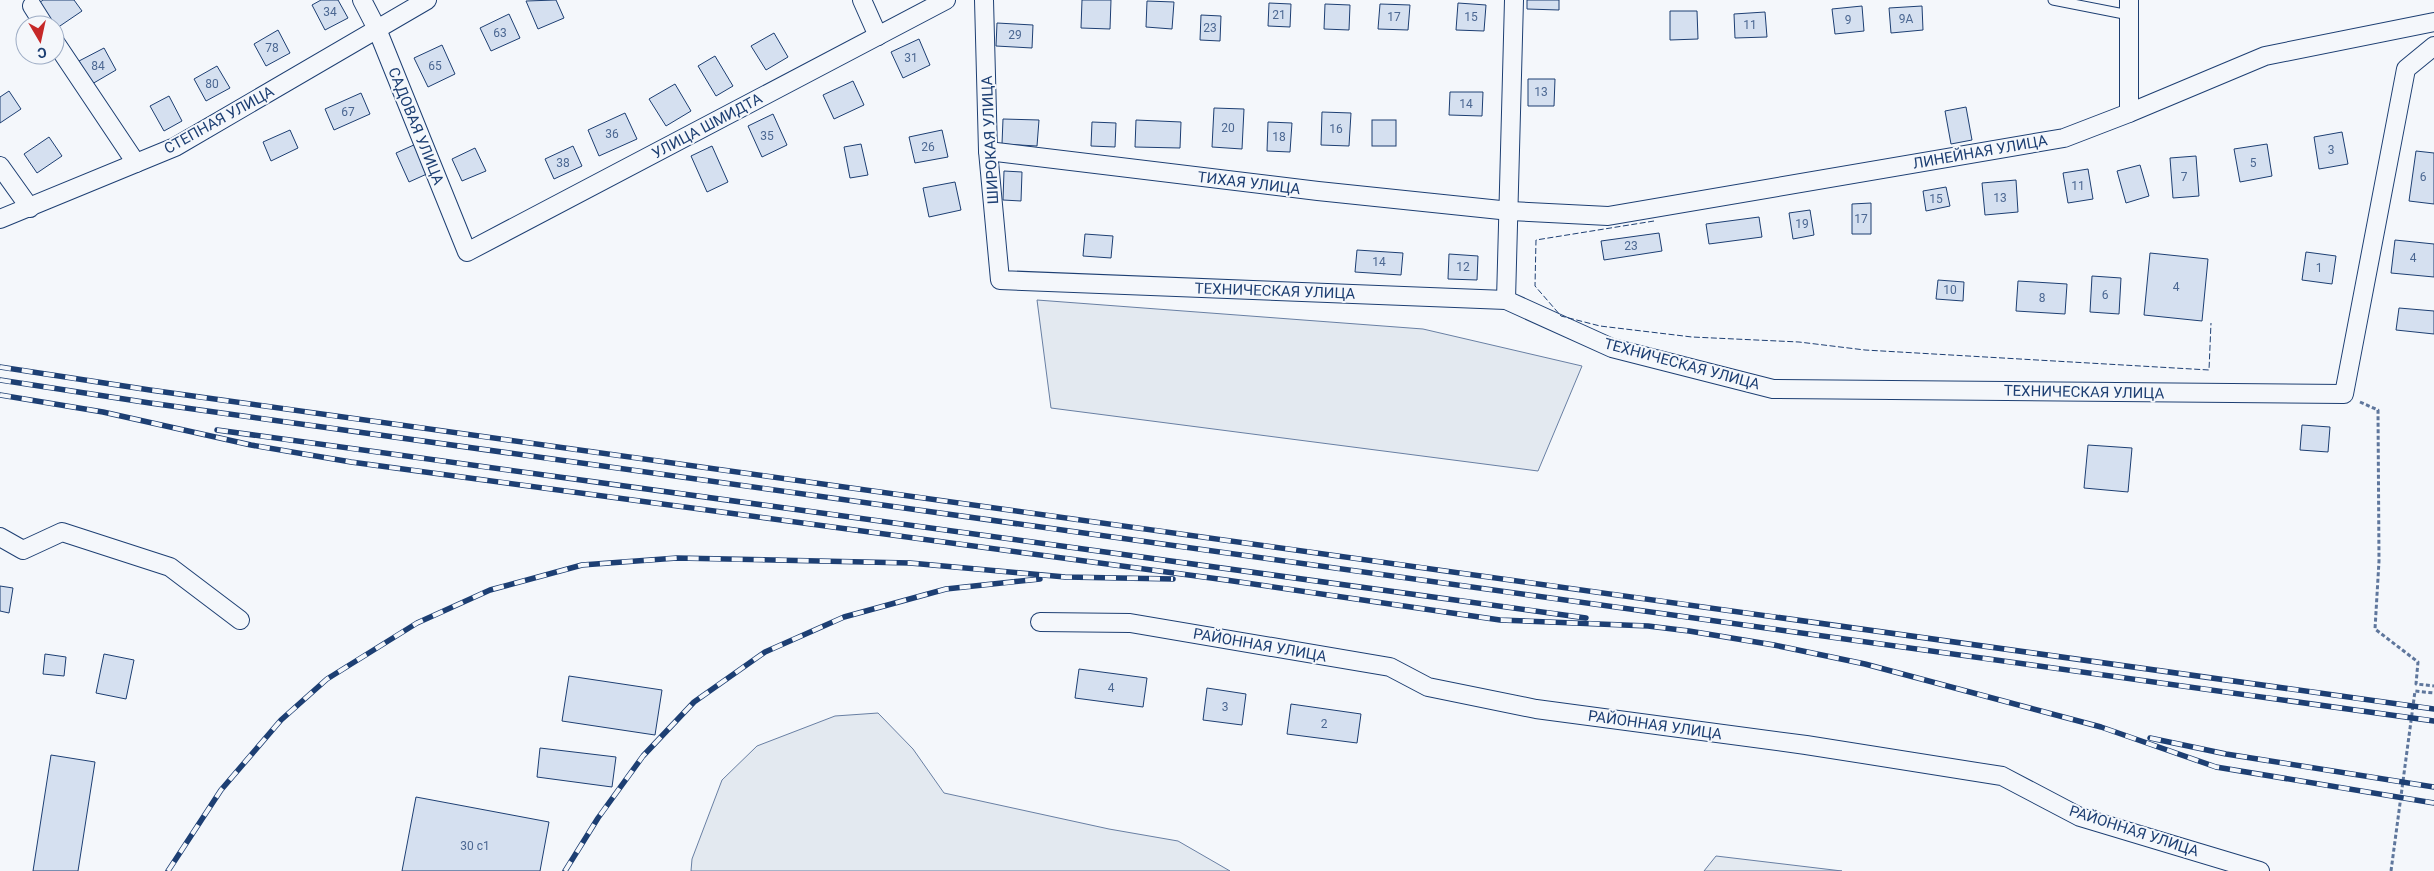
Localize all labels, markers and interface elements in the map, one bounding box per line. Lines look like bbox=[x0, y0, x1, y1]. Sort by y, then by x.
house number: 34 bbox=[323, 5, 337, 19]
house number: 21 bbox=[1272, 8, 1286, 22]
house number: 17 bbox=[1387, 10, 1401, 24]
house number: 15 bbox=[1464, 10, 1478, 24]
house number: 9А bbox=[1899, 12, 1913, 26]
house number: 9 bbox=[1845, 13, 1851, 27]
north arrow bbox=[15, 15, 65, 65]
house number: 11 bbox=[1743, 18, 1757, 32]
house number: 23 bbox=[1203, 21, 1217, 35]
house number: 63 bbox=[493, 26, 507, 40]
house number: 29 bbox=[1008, 28, 1022, 42]
house number: 78 bbox=[265, 41, 279, 55]
text: С bbox=[36, 44, 48, 61]
house number: 31 bbox=[904, 51, 918, 65]
house number: 84 bbox=[91, 59, 105, 73]
house number: 65 bbox=[428, 59, 442, 73]
street label: САДОВАЯ УЛИЦА bbox=[384, 65, 448, 187]
street label: ШИРОКАЯ УЛИЦА bbox=[978, 75, 1002, 205]
house number: 80 bbox=[205, 77, 219, 91]
street label: СТЕПНАЯ УЛИЦА bbox=[161, 82, 277, 158]
house number: 13 bbox=[1534, 85, 1548, 99]
street label: УЛИЦА ШМИДТА bbox=[649, 89, 765, 163]
house number: 14 bbox=[1459, 97, 1473, 111]
house number: 67 bbox=[341, 105, 355, 119]
house number: 20 bbox=[1221, 121, 1235, 135]
house number: 16 bbox=[1329, 122, 1343, 136]
house number: 36 bbox=[605, 127, 619, 141]
house number: 35 bbox=[760, 129, 774, 143]
house number: 18 bbox=[1272, 130, 1286, 144]
street label: ЛИНЕЙНАЯ УЛИЦА bbox=[1911, 131, 2049, 173]
house number: 26 bbox=[921, 140, 935, 154]
house number: 3 bbox=[2328, 143, 2334, 157]
house number: 38 bbox=[556, 156, 570, 170]
house number: 5 bbox=[2250, 156, 2257, 170]
street label: ТИХАЯ УЛИЦА bbox=[1197, 168, 1302, 198]
house number: 7 bbox=[2181, 170, 2188, 184]
house number: 6 bbox=[2420, 170, 2427, 184]
house number: 11 bbox=[2071, 179, 2085, 193]
house number: 13 bbox=[1993, 191, 2007, 205]
house number: 15 bbox=[1929, 192, 1943, 206]
house number: 17 bbox=[1854, 212, 1868, 226]
house number: 19 bbox=[1795, 217, 1809, 231]
house number: 23 bbox=[1624, 239, 1638, 253]
house number: 4 bbox=[2410, 251, 2417, 265]
house number: 14 bbox=[1372, 255, 1386, 269]
house number: 12 bbox=[1456, 260, 1470, 274]
house number: 1 bbox=[2316, 261, 2322, 275]
street label: ТЕХНИЧЕСКАЯ УЛИЦА bbox=[1194, 279, 1356, 303]
house number: 4 bbox=[2173, 280, 2180, 294]
house number: 10 bbox=[1943, 283, 1957, 297]
house number: 6 bbox=[2102, 288, 2109, 302]
house number: 8 bbox=[2039, 291, 2046, 305]
street label: ТЕХНИЧЕСКАЯ УЛИЦА bbox=[1602, 335, 1762, 394]
street label: ТЕХНИЧЕСКАЯ УЛИЦА bbox=[2004, 382, 2165, 402]
street label: РАЙОННАЯ УЛИЦА bbox=[1192, 624, 1328, 666]
house number: 4 bbox=[1108, 681, 1115, 695]
house number: 3 bbox=[1222, 700, 1228, 714]
street label: РАЙОННАЯ УЛИЦА bbox=[1587, 707, 1723, 743]
house number: 2 bbox=[1321, 717, 1328, 731]
street label: РАЙОННАЯ УЛИЦА bbox=[2067, 802, 2201, 860]
house number: 30 с1 bbox=[460, 839, 490, 853]

